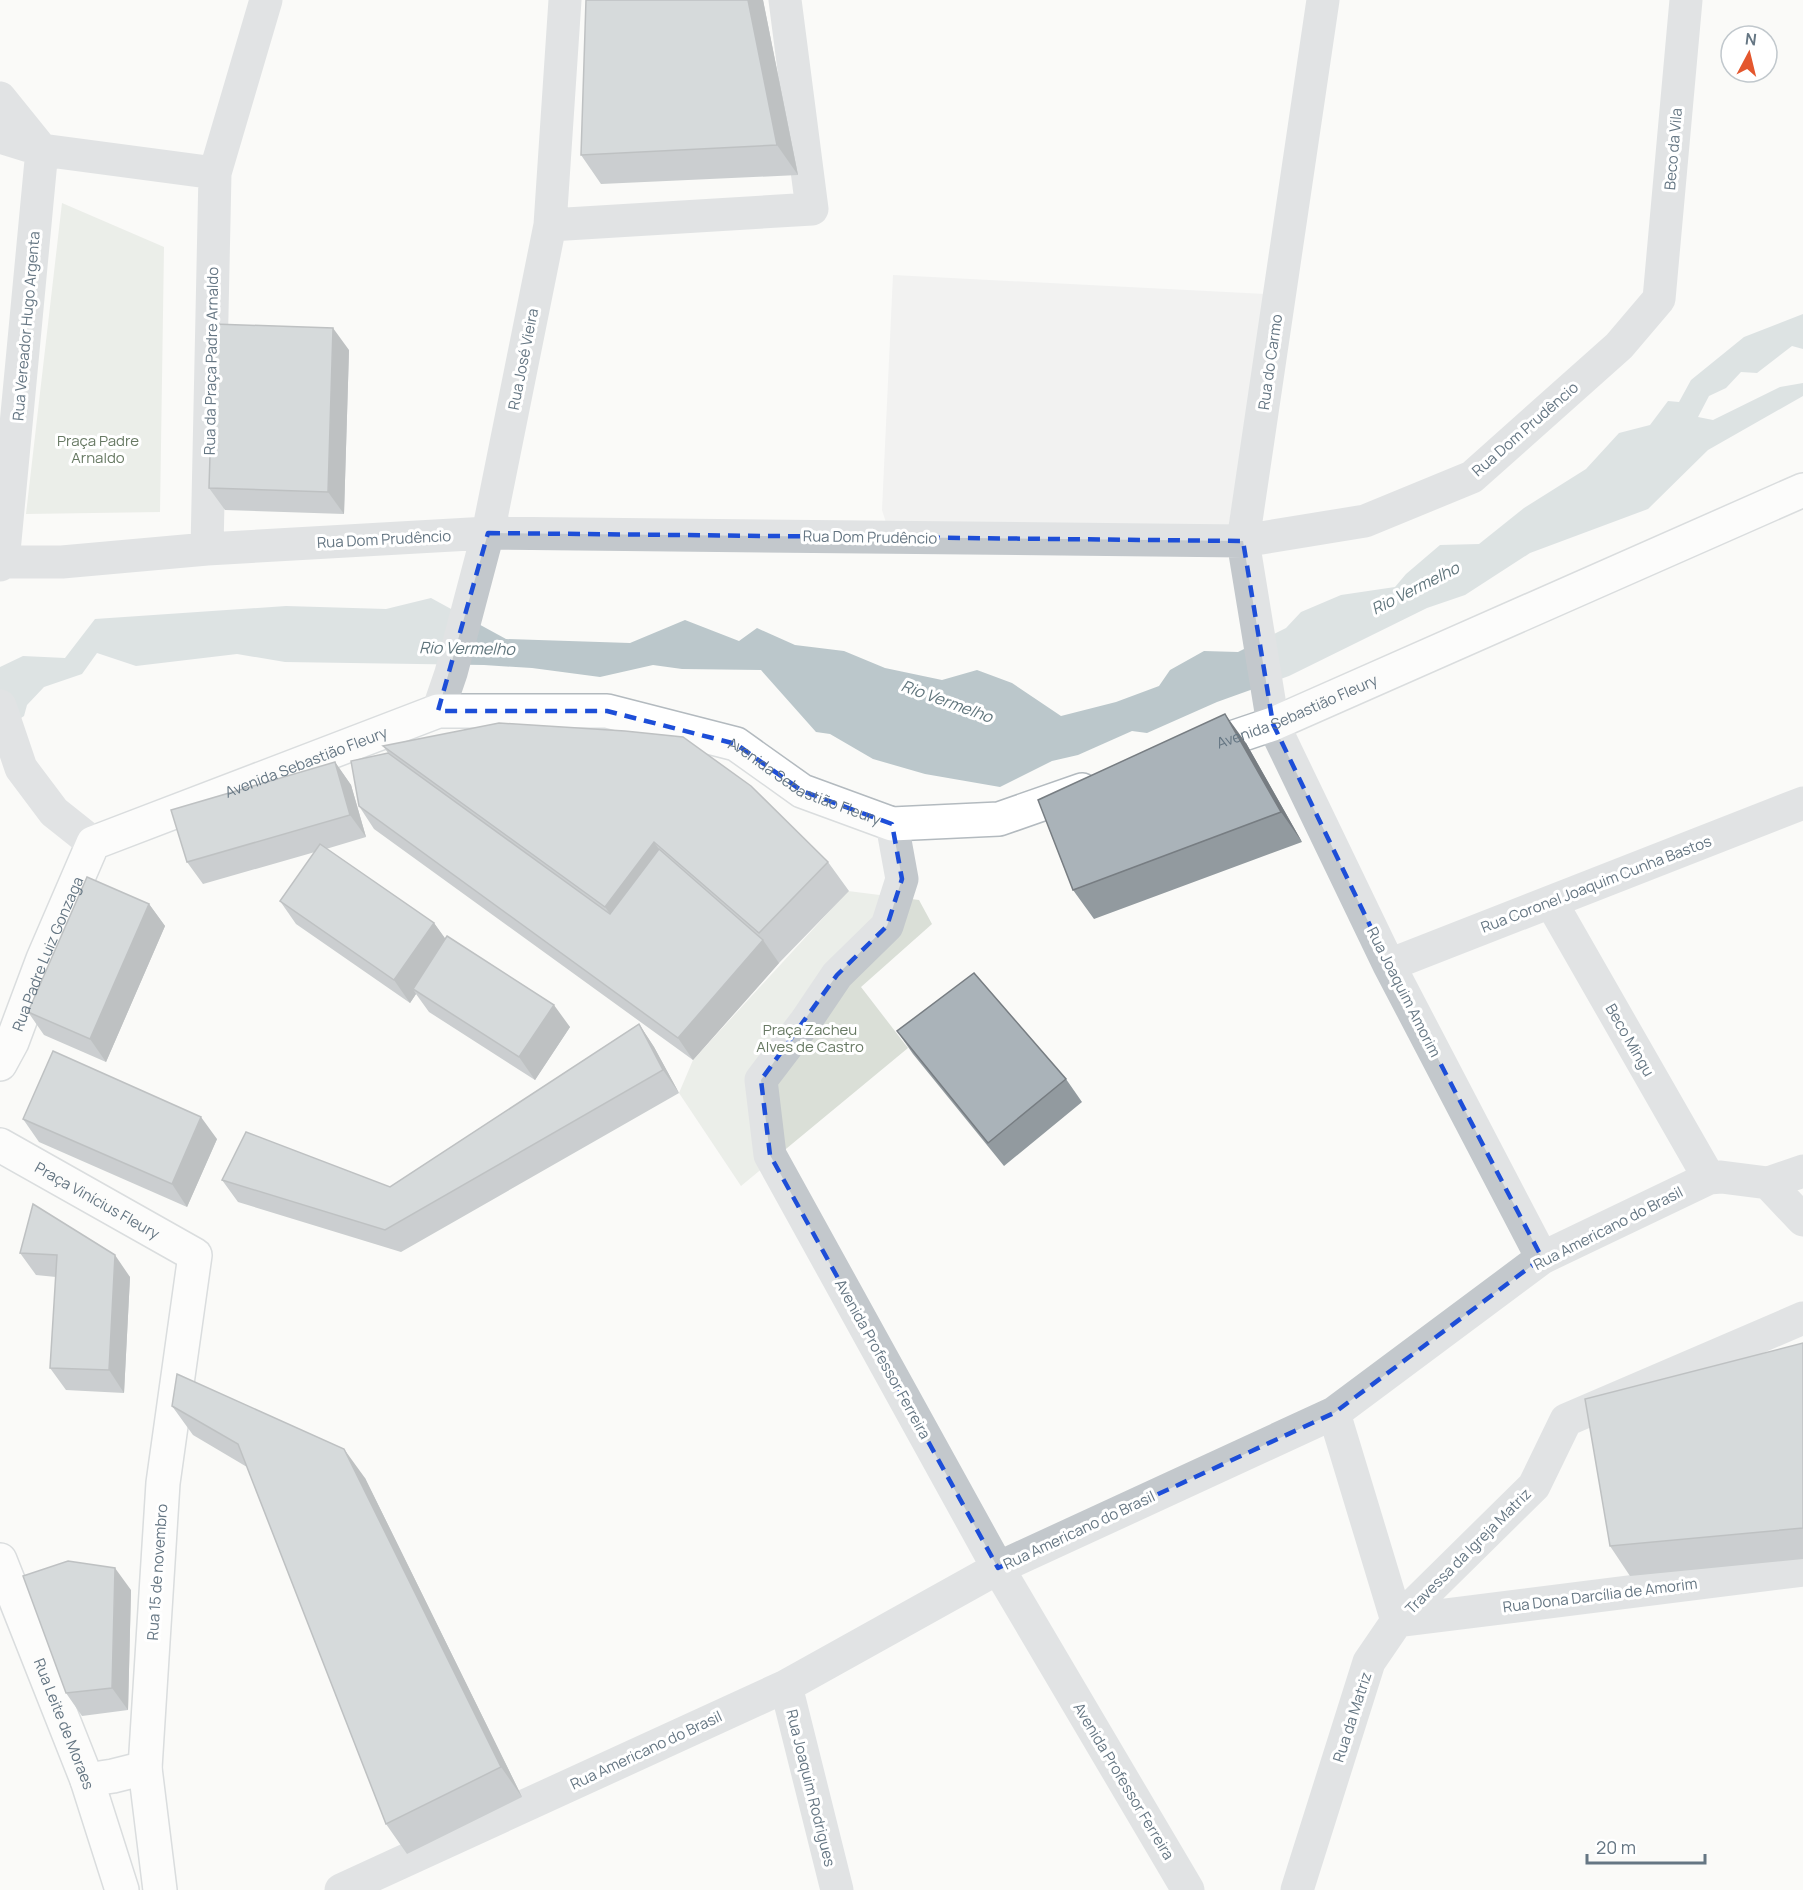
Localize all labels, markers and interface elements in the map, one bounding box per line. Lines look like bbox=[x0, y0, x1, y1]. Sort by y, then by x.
north arrow bbox=[1719, 24, 1779, 84]
text: N bbox=[1744, 27, 1758, 51]
street label: Beco da Vila bbox=[1659, 107, 1687, 191]
street label: Rua Vereador Hugo Argenta bbox=[7, 230, 45, 422]
street label: Rua da Praça Padre Arnaldo bbox=[199, 267, 223, 455]
street label: Rua José Vieira bbox=[503, 306, 543, 412]
street label: Rua do Carmo bbox=[1253, 313, 1287, 411]
street label: Rua Dom Prudêncio bbox=[1467, 377, 1583, 481]
park label: Praça Padre Arnaldo bbox=[57, 430, 139, 468]
street label: Rua Dom Prudêncio bbox=[316, 525, 452, 553]
street label: Rua Dom Prudêncio bbox=[803, 525, 938, 549]
water label: Rio Vermelho bbox=[1367, 556, 1464, 620]
water label: Rio Vermelho bbox=[419, 636, 517, 660]
street label: Avenida Sebastião Fleury bbox=[1213, 669, 1381, 753]
water label: Rio Vermelho bbox=[898, 674, 997, 728]
street label: Avenida Sebastião Fleury bbox=[222, 721, 390, 802]
street label: Avenida Sebastião Fleury bbox=[726, 732, 884, 830]
street label: Rua Coronel Joaquim Cunha Bastos bbox=[1478, 830, 1714, 938]
street label: Rua Padre Luiz Gonzaga bbox=[6, 873, 88, 1034]
street label: Rua Joaquim Amorim bbox=[1362, 923, 1446, 1061]
street label: Beco Mingu bbox=[1601, 1000, 1659, 1080]
park label: Praça Zacheu Alves de Castro bbox=[756, 1019, 864, 1057]
street label: Praça Vinícius Fleury bbox=[31, 1156, 164, 1244]
street label: Rua Americano do Brasil bbox=[1530, 1181, 1686, 1275]
street label: Avenida Professor Ferreira bbox=[830, 1275, 936, 1443]
street label: Travessa da Igreja Matriz bbox=[1400, 1483, 1536, 1619]
street label: Rua Americano do Brasil bbox=[1000, 1486, 1158, 1574]
street label: Rua 15 de novembro bbox=[142, 1503, 172, 1641]
street label: Rua Dona Darcília de Amorim bbox=[1502, 1573, 1698, 1617]
street label: Rua Leite de Moraes bbox=[29, 1655, 100, 1792]
street label: Rua da Matriz bbox=[1328, 1669, 1376, 1765]
street label: Avenida Professor Ferreira bbox=[1069, 1699, 1179, 1863]
street label: Rua Americano do Brasil bbox=[567, 1706, 725, 1794]
street label: Rua Joaquim Rodrigues bbox=[781, 1707, 841, 1869]
scale bar bbox=[1587, 1827, 1706, 1865]
text: 20 m bbox=[1596, 1835, 1636, 1859]

